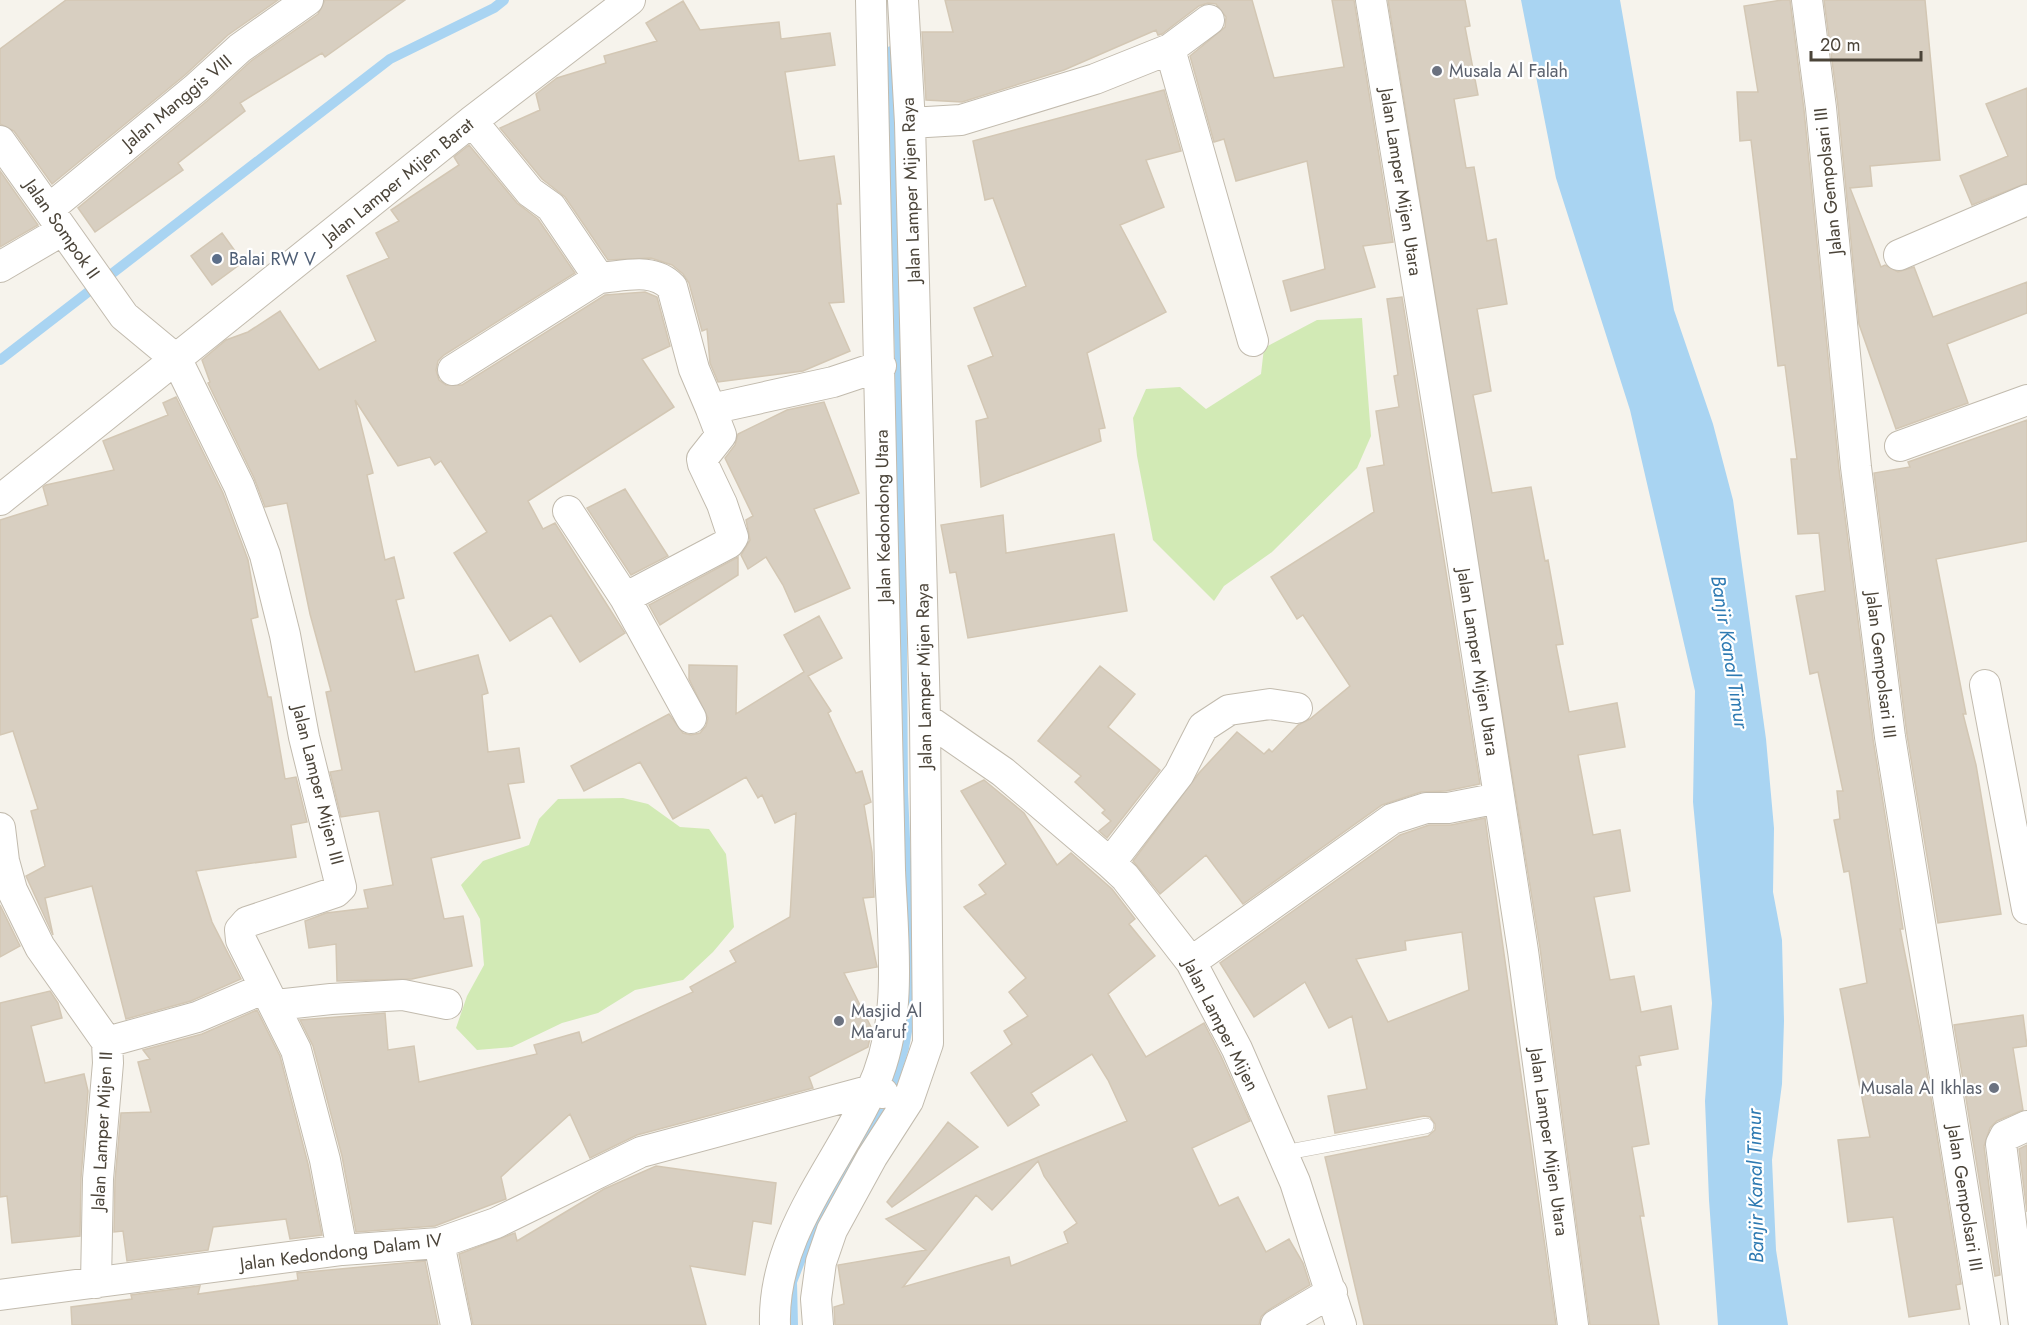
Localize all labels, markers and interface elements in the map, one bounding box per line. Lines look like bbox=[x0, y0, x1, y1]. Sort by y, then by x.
scale bar bbox=[1811, 24, 1920, 62]
text: 20 m bbox=[1820, 32, 1860, 58]
street label: Jalan Manggis VIII bbox=[115, 48, 238, 157]
place label: Musala Al Falah bbox=[1449, 58, 1568, 84]
marker: Musala Al Falah bbox=[1430, 64, 1444, 78]
street label: Jalan Lamper Mijen Utara bbox=[1373, 84, 1429, 278]
street label: Jalan Lamper Mijen Raya bbox=[895, 97, 927, 285]
street label: Jalan Gempolsari III bbox=[1807, 106, 1849, 258]
street label: Jalan Lamper Mijen Barat bbox=[315, 111, 480, 252]
street label: Jalan Sompok II bbox=[17, 172, 106, 284]
place label: Balai RW V bbox=[229, 246, 316, 272]
marker: Balai RW V bbox=[210, 252, 224, 266]
street label: Jalan Kedondong Utara bbox=[868, 429, 898, 605]
street label: Jalan Lamper Mijen Utara bbox=[1450, 564, 1506, 758]
water label: Banjir Kanal Timur bbox=[1703, 574, 1756, 732]
street label: Jalan Lamper Mijen Raya bbox=[909, 583, 939, 771]
street label: Jalan Gempolsari III bbox=[1859, 588, 1903, 740]
street label: Jalan Lamper Mijen III bbox=[285, 701, 350, 868]
street label: Jalan Lamper Mijen bbox=[1176, 953, 1266, 1096]
place label: Masjid Al Ma'aruf bbox=[851, 998, 922, 1045]
marker: Masjid Al Ma'aruf bbox=[832, 1014, 846, 1028]
street label: Jalan Lamper Mijen Utara bbox=[1523, 1044, 1575, 1238]
street label: Jalan Lamper Mijen II bbox=[85, 1051, 119, 1213]
place label: Musala Al Ikhlas bbox=[1861, 1075, 1982, 1101]
marker: Musala Al Ikhlas bbox=[1987, 1081, 2001, 1095]
water label: Banjir Kanal Timur bbox=[1740, 1107, 1771, 1263]
street label: Jalan Gempolsari III bbox=[1940, 1121, 1989, 1273]
street label: Jalan Kedondong Dalam IV bbox=[236, 1227, 444, 1278]

